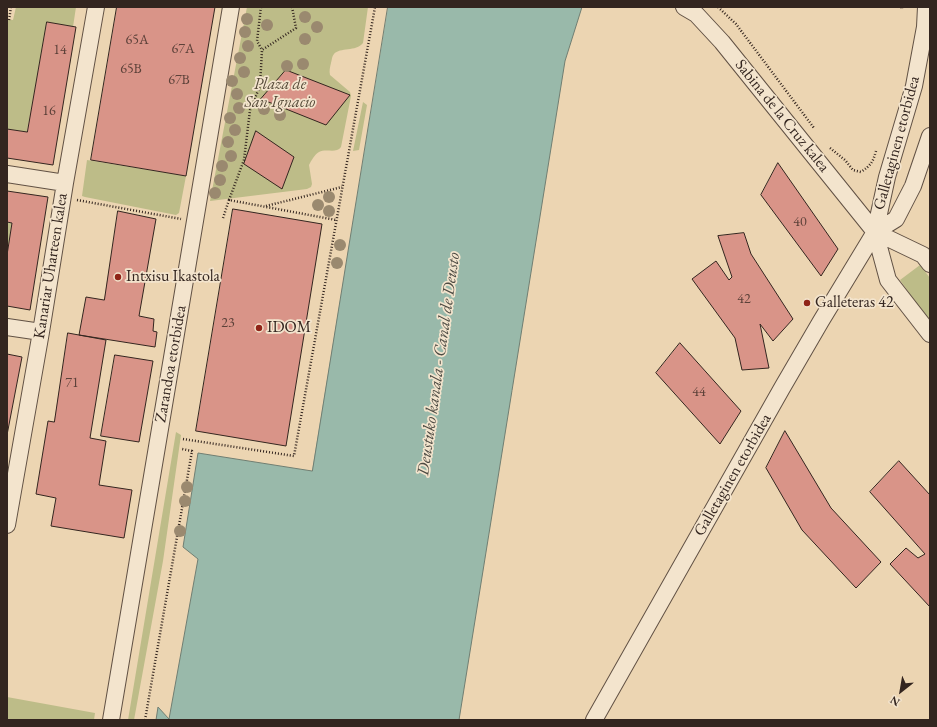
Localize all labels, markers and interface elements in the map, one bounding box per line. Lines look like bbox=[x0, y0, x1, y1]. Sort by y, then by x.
house number: 65A bbox=[125, 32, 149, 48]
house number: 67A bbox=[171, 41, 195, 57]
house number: 14 bbox=[53, 42, 67, 58]
street label: Sabina de la Cruz kalea bbox=[731, 56, 833, 176]
house number: 65B bbox=[120, 61, 142, 77]
house number: 67B bbox=[168, 72, 190, 88]
street label: Galletaginen etorbidea bbox=[870, 74, 924, 212]
park label: Plaza de San Ignacio bbox=[245, 75, 315, 113]
house number: 16 bbox=[42, 103, 56, 119]
street label: Kanariar Uharteen kalea bbox=[30, 192, 72, 340]
house number: 40 bbox=[793, 214, 807, 230]
water label: Deustuko kanala - Canal de Deusto bbox=[413, 251, 465, 477]
place label: Intxisu Ikastola bbox=[126, 267, 220, 287]
marker: Intxisu Ikastola bbox=[113, 272, 123, 282]
house number: 42 bbox=[737, 291, 751, 307]
place label: Galleteras 42 bbox=[815, 293, 894, 313]
marker: Galleteras 42 bbox=[802, 298, 812, 308]
street label: Zarandoa etorbidea bbox=[151, 304, 191, 424]
house number: 23 bbox=[221, 315, 235, 331]
place label: IDOM bbox=[267, 318, 311, 338]
marker: IDOM bbox=[254, 323, 264, 333]
house number: 71 bbox=[65, 375, 79, 391]
house number: 44 bbox=[692, 384, 706, 400]
street label: Galletaginen etorbidea bbox=[690, 410, 776, 540]
north arrow bbox=[881, 671, 921, 711]
text: N bbox=[887, 693, 902, 710]

